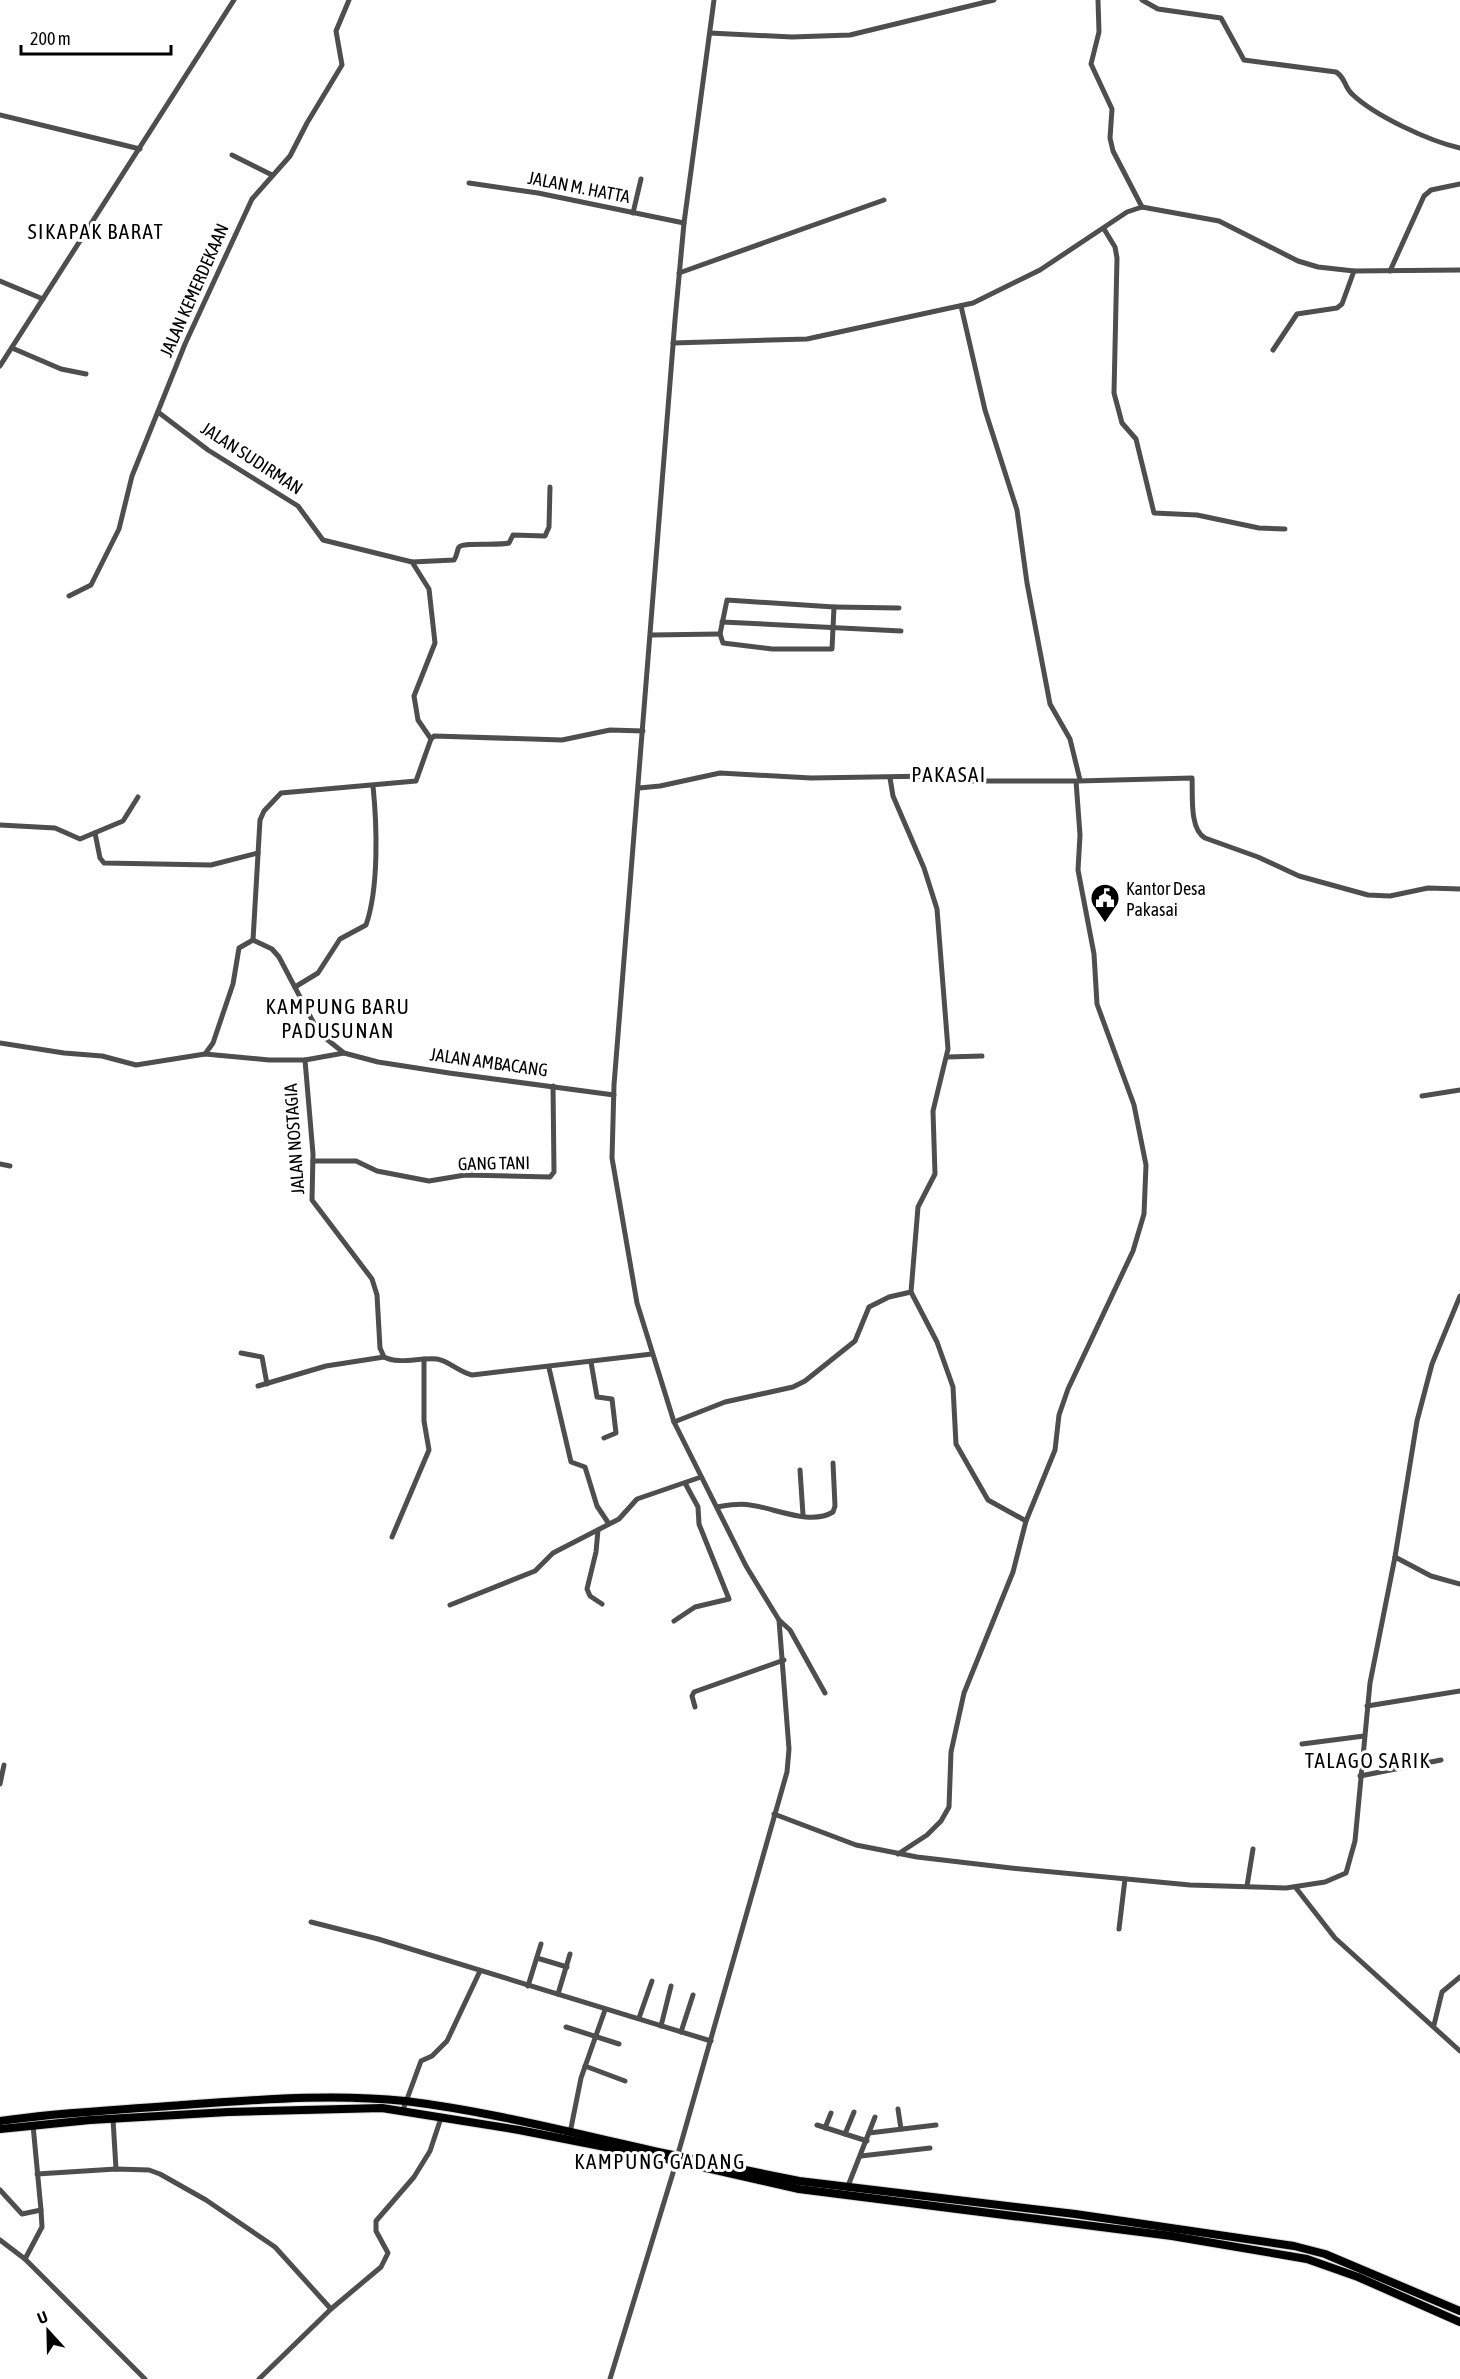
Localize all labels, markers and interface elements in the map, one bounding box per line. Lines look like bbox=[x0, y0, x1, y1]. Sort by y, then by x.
scale bar bbox=[21, 18, 171, 56]
text: 200 m bbox=[30, 28, 71, 49]
street label: JALAN M. HATTA bbox=[526, 167, 632, 207]
district label: SIKAPAK BARAT bbox=[28, 219, 164, 243]
street label: JALAN KEMERDEKAAN bbox=[155, 220, 233, 360]
street label: JALAN SUDIRMAN bbox=[197, 417, 307, 499]
district label: PAKASAI bbox=[911, 762, 987, 786]
place label: Kantor Desa Pakasai bbox=[1126, 878, 1206, 920]
public building icon: Kantor Desa Pakasai bbox=[1089, 882, 1121, 924]
district label: KAMPUNG BARU PADUSUNAN bbox=[266, 994, 410, 1042]
street label: JALAN AMBACANG bbox=[429, 1043, 549, 1081]
street label: JALAN NOSTAGIA bbox=[280, 1083, 308, 1195]
street label: GANG TANI bbox=[458, 1152, 530, 1174]
district label: TALAGO SARIK bbox=[1305, 1748, 1431, 1772]
district label: KAMPUNG GADANG bbox=[574, 2149, 746, 2173]
north arrow bbox=[18, 2301, 78, 2361]
text: U bbox=[35, 2307, 50, 2327]

